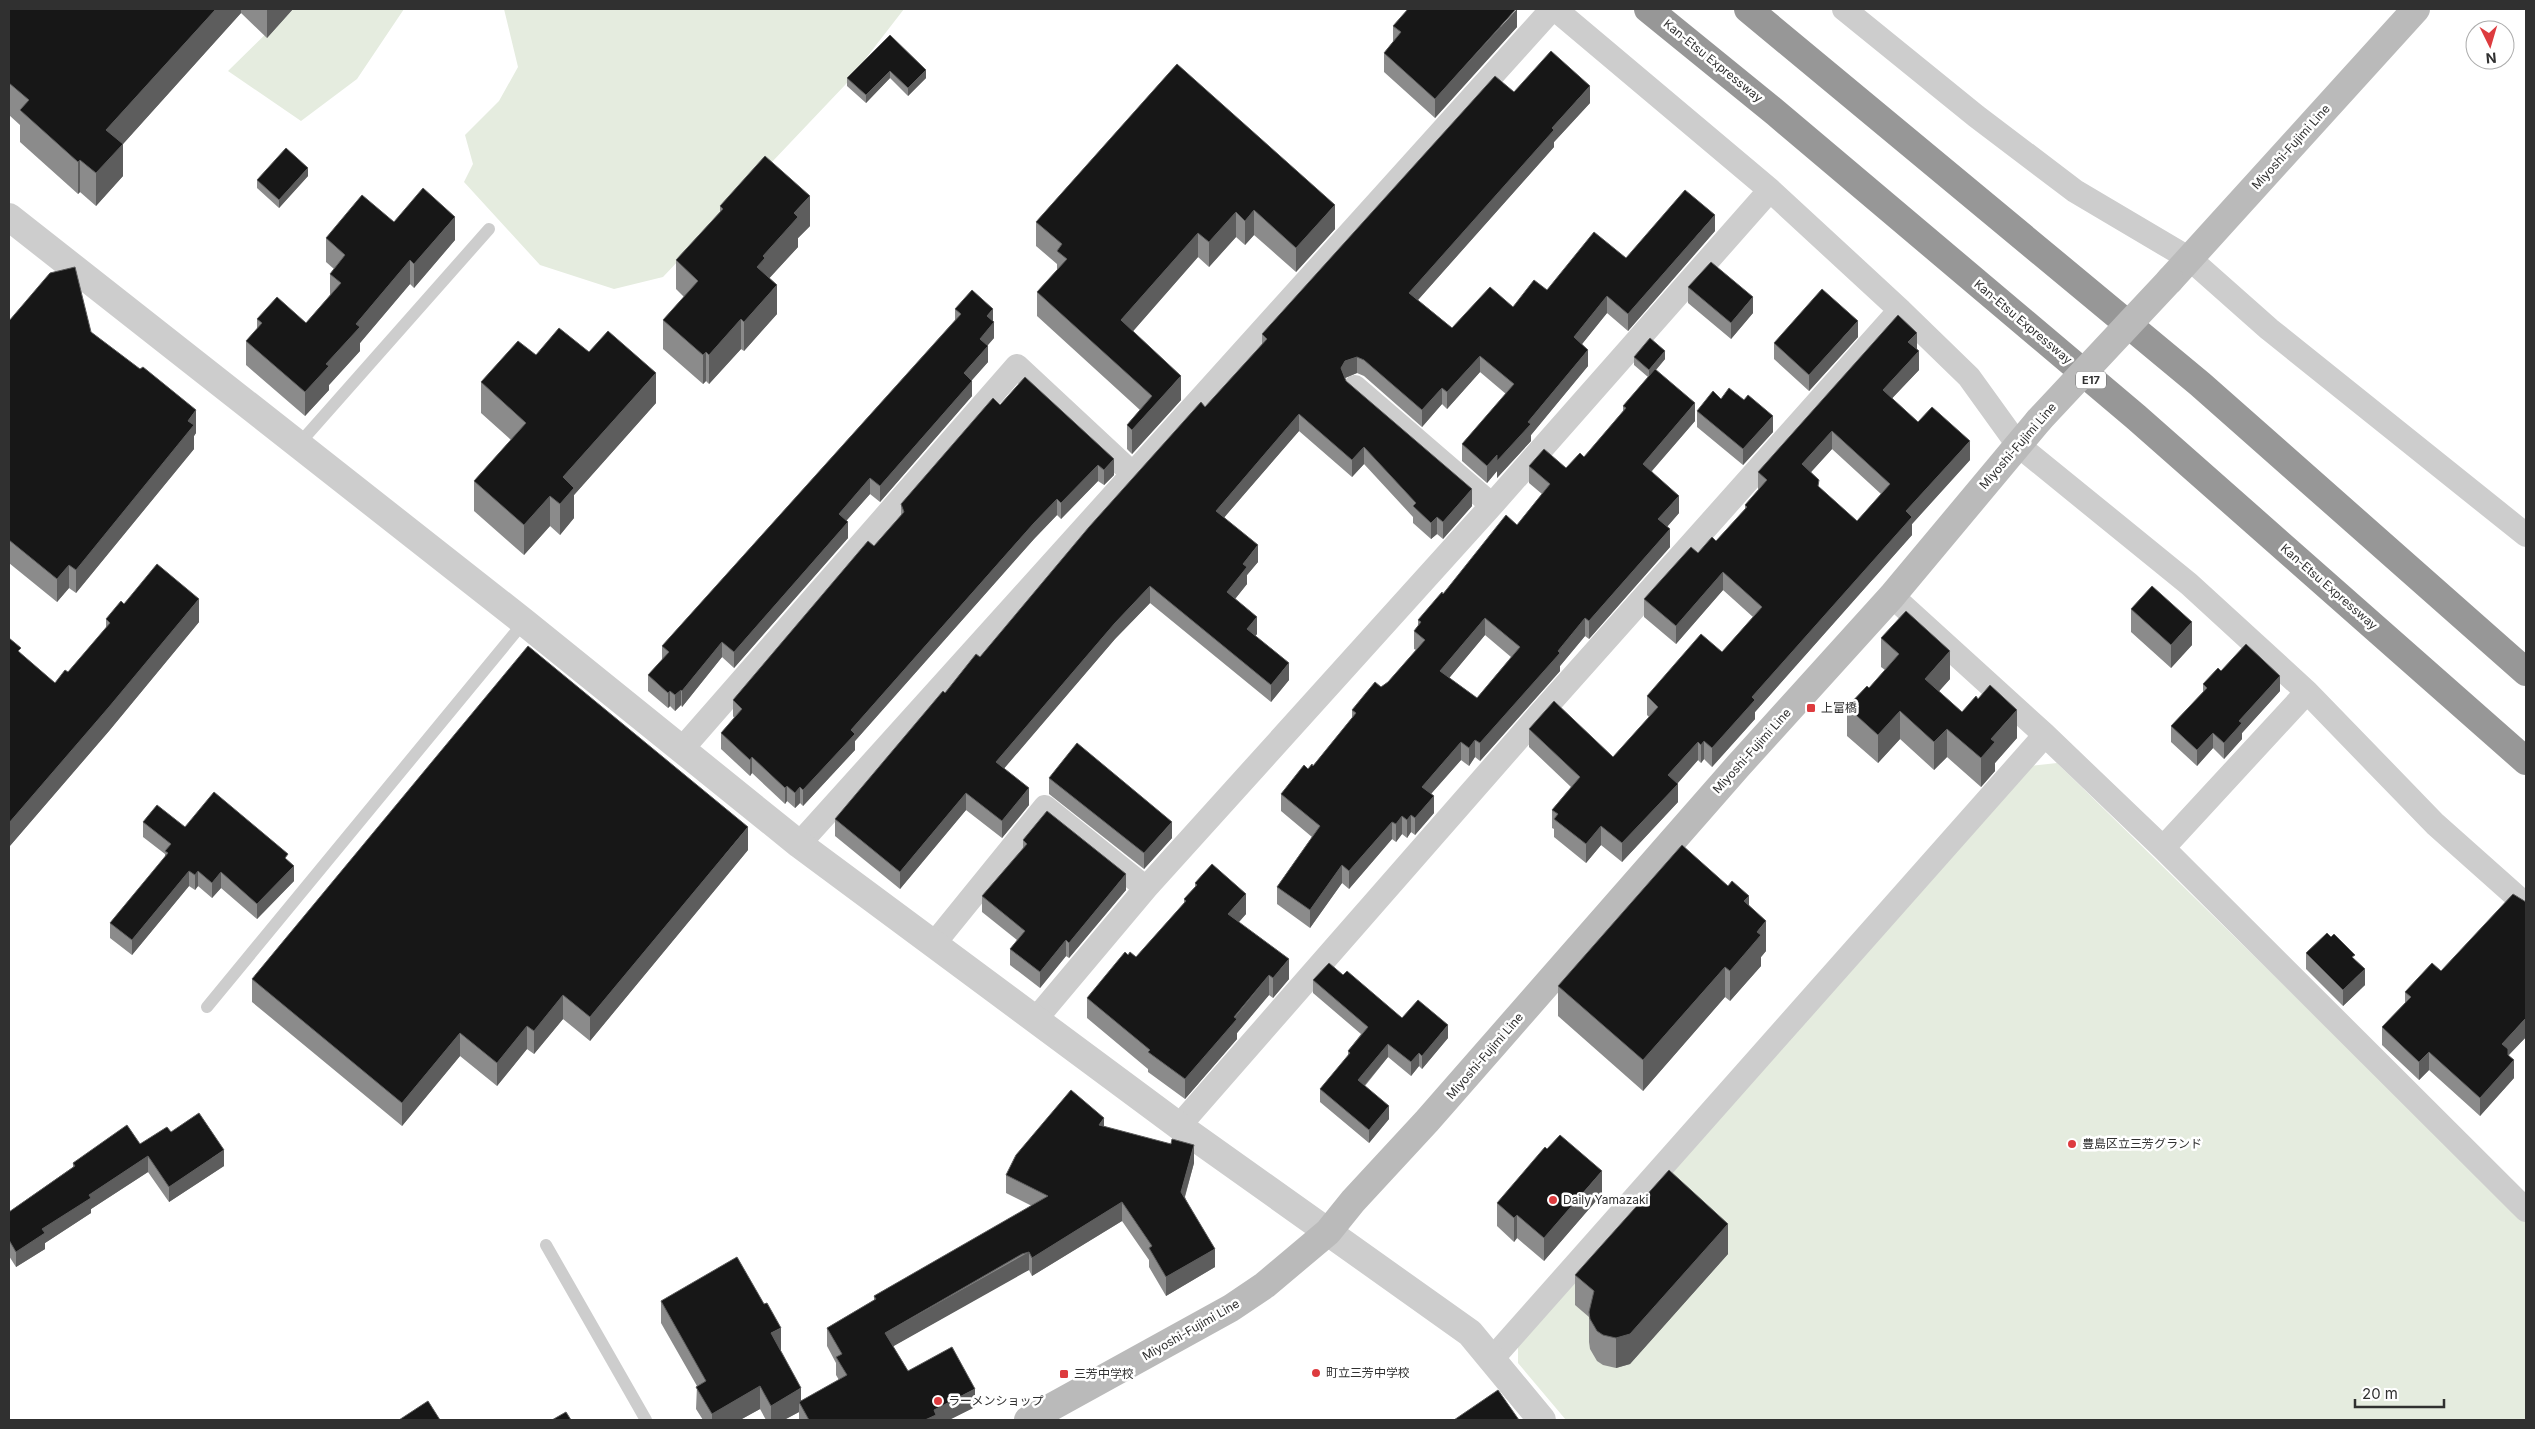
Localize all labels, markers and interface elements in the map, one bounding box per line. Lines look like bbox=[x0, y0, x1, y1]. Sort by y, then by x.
street label: Kan-Etsu Expressway bbox=[1661, 16, 1766, 105]
north arrow bbox=[2465, 20, 2515, 70]
text: N bbox=[2485, 50, 2497, 67]
street label: Miyoshi-Fujimi Line bbox=[2248, 101, 2333, 192]
street label: Kan-Etsu Expressway bbox=[1971, 276, 2076, 367]
road number: E17 bbox=[2076, 372, 2106, 388]
street label: Miyoshi-Fujimi Line bbox=[1976, 399, 2059, 492]
street label: Kan-Etsu Expressway bbox=[2278, 540, 2381, 633]
place label: 上富橋 bbox=[1821, 700, 1857, 715]
marker: 上富橋 bbox=[1805, 702, 1817, 714]
street label: Miyoshi-Fujimi Line bbox=[1709, 705, 1794, 796]
street label: Miyoshi-Fujimi Line bbox=[1443, 1009, 1526, 1102]
place label: 豊島区立三芳グランド bbox=[2082, 1136, 2202, 1151]
marker: 豊島区立三芳グランド bbox=[2066, 1138, 2078, 1150]
place label: Daily Yamazaki bbox=[1563, 1192, 1649, 1207]
marker: Daily Yamazaki bbox=[1547, 1194, 1559, 1206]
street label: Miyoshi-Fujimi Line bbox=[1140, 1296, 1242, 1363]
place label: 町立三芳中学校 bbox=[1326, 1365, 1410, 1380]
place label: 三芳中学校 bbox=[1074, 1366, 1134, 1381]
marker: 町立三芳中学校 bbox=[1310, 1367, 1322, 1379]
marker: 三芳中学校 bbox=[1058, 1368, 1070, 1380]
scale bar bbox=[2355, 1376, 2444, 1408]
text: 20 m bbox=[2362, 1384, 2398, 1403]
place label: ラーメンショップ bbox=[948, 1393, 1044, 1408]
marker: ラーメンショップ bbox=[932, 1395, 944, 1407]

